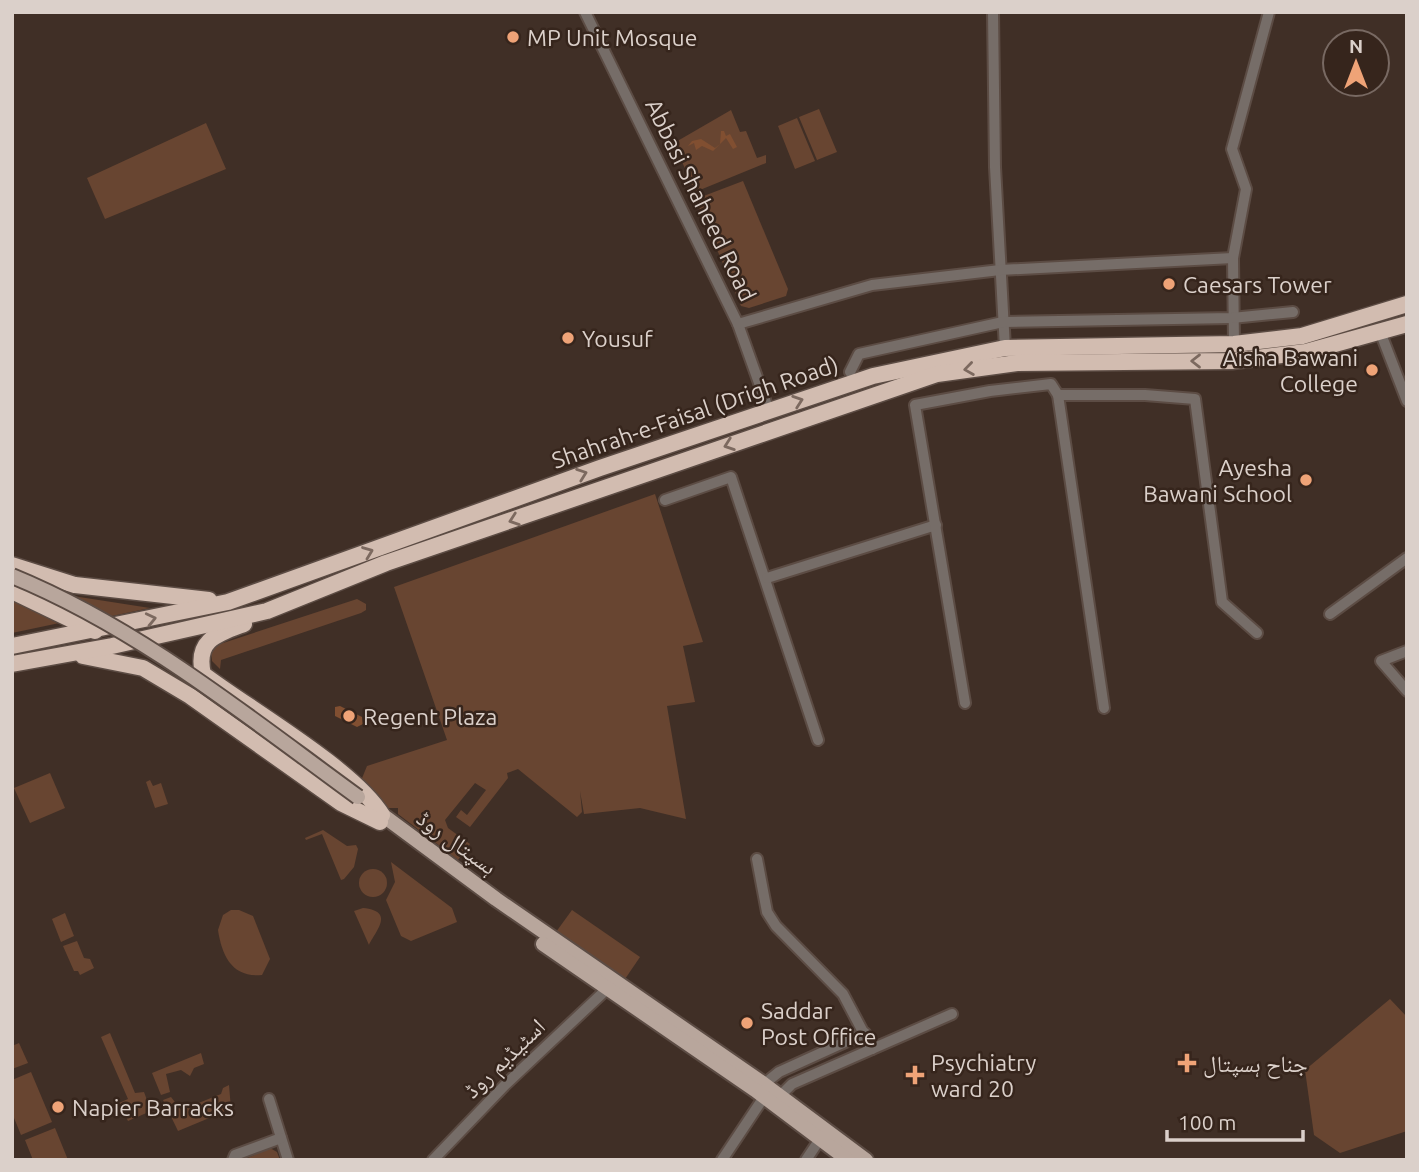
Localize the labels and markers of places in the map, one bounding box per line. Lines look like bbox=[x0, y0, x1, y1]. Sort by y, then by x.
place label: MP Unit Mosque bbox=[527, 25, 697, 50]
marker: MP Unit Mosque bbox=[505, 29, 521, 45]
place label: Caesars Tower bbox=[1183, 272, 1332, 297]
marker: Caesars Tower bbox=[1161, 276, 1177, 292]
place label: Yousuf bbox=[582, 326, 653, 351]
marker: Yousuf bbox=[560, 330, 576, 346]
place label: Aisha Bawani College bbox=[1222, 345, 1358, 396]
marker: Aisha Bawani College bbox=[1364, 362, 1380, 378]
place label: Ayesha Bawani School bbox=[1143, 455, 1292, 506]
marker: Ayesha Bawani School bbox=[1298, 472, 1314, 488]
place label: Regent Plaza bbox=[363, 704, 497, 729]
marker: Regent Plaza bbox=[341, 708, 357, 724]
place label: Saddar Post Office bbox=[761, 998, 877, 1049]
marker: Saddar Post Office bbox=[739, 1015, 755, 1031]
place label: Psychiatry ward 20 bbox=[931, 1050, 1036, 1101]
place label: جناح ہسپتال bbox=[1203, 1051, 1308, 1079]
marker: جناح ہسپتال bbox=[1177, 1053, 1197, 1073]
marker: Psychiatry ward 20 bbox=[905, 1065, 925, 1085]
place label: Napier Barracks bbox=[72, 1095, 234, 1120]
marker: Napier Barracks bbox=[50, 1099, 66, 1115]

